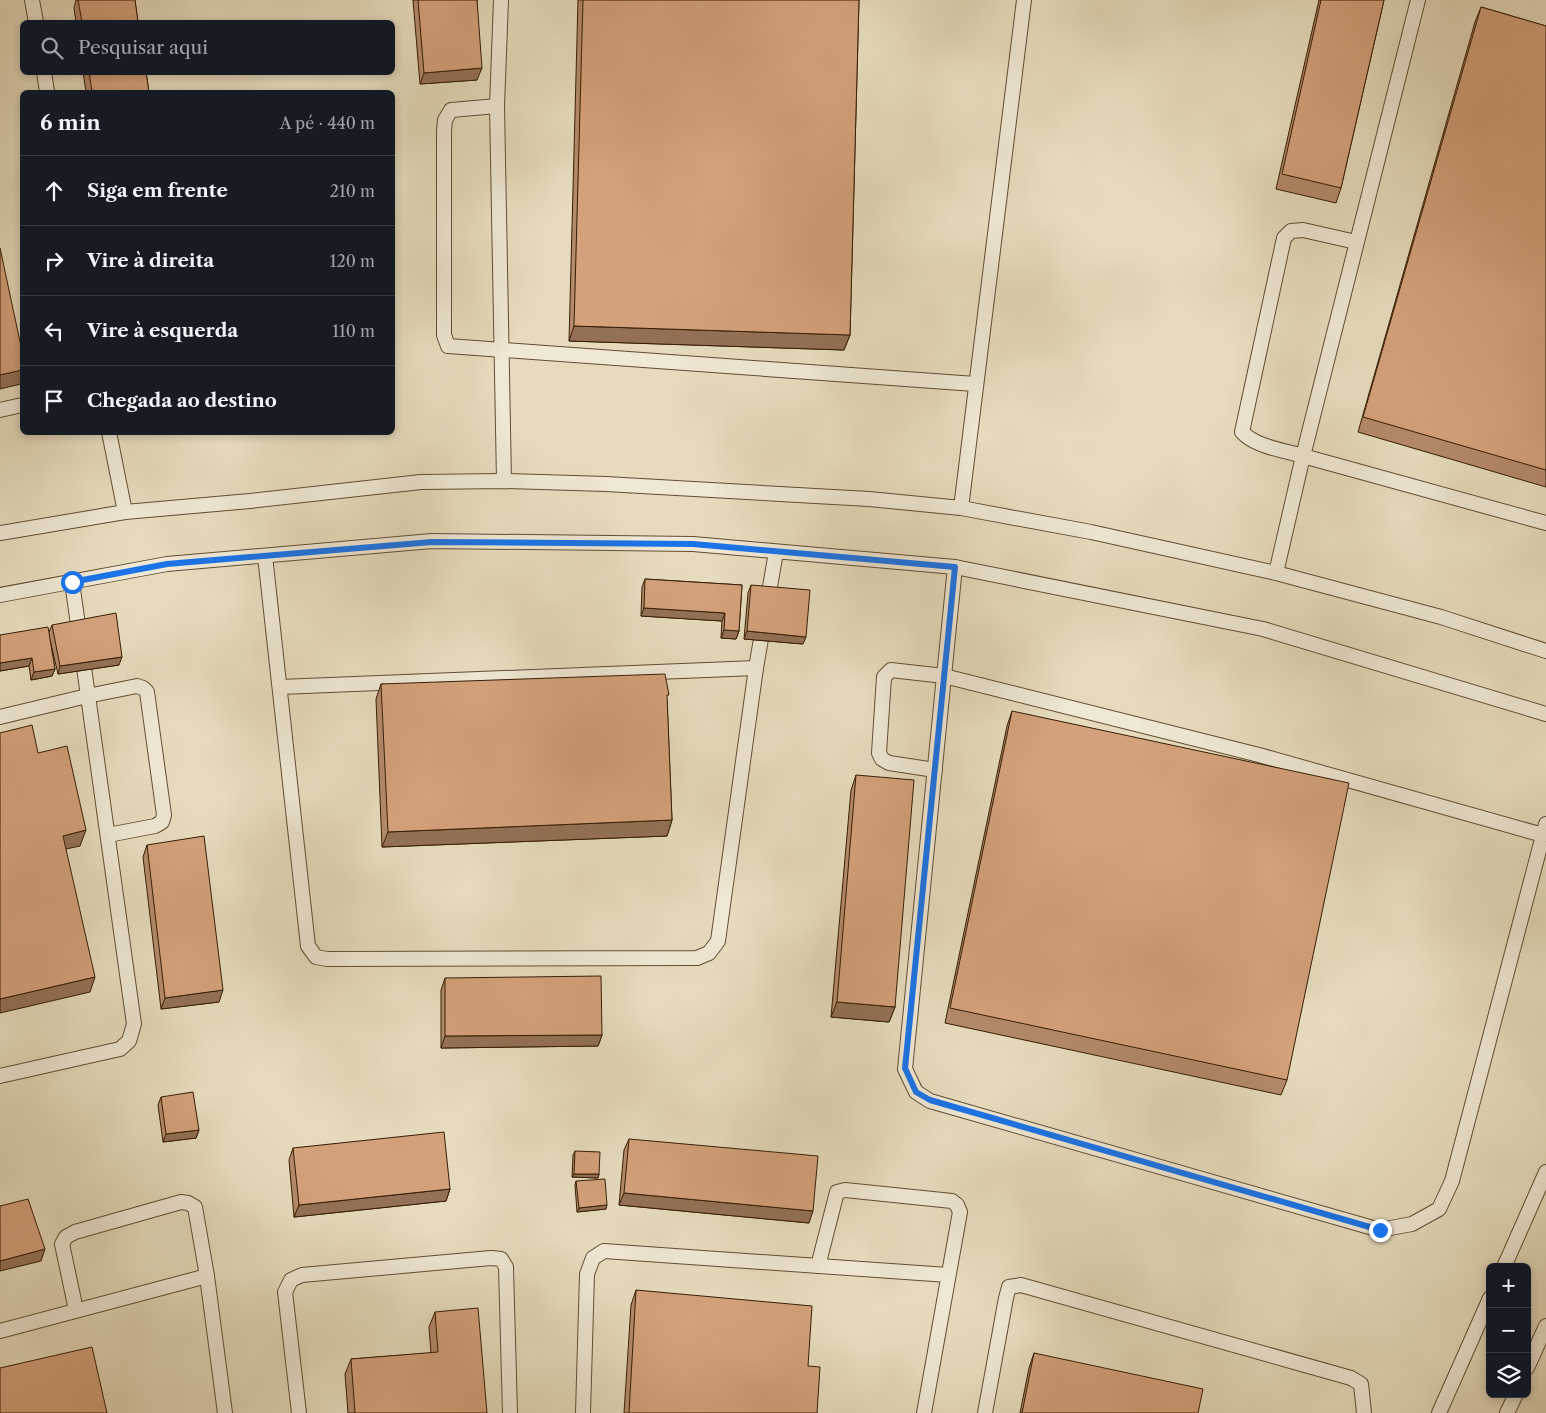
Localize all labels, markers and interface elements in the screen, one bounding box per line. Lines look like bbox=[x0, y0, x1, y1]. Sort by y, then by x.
search box bbox=[20, 20, 395, 75]
icon: search bbox=[38, 34, 66, 62]
text: Pesquisar aqui bbox=[78, 36, 208, 59]
text: 6 min bbox=[40, 110, 101, 135]
text: A pé · 440 m bbox=[280, 113, 375, 133]
icon: ahead bbox=[40, 177, 68, 205]
text: Siga em frente bbox=[87, 179, 228, 202]
text: 210 m bbox=[330, 181, 375, 201]
icon: right bbox=[40, 247, 68, 275]
text: Vire à direita bbox=[87, 249, 214, 272]
text: 120 m bbox=[330, 251, 375, 271]
icon: left bbox=[40, 317, 68, 345]
text: Vire à esquerda bbox=[87, 319, 238, 342]
text: 110 m bbox=[332, 321, 375, 341]
icon: arrive bbox=[40, 387, 68, 415]
text: Chegada ao destino bbox=[87, 389, 277, 412]
route start bbox=[61, 571, 84, 594]
route end bbox=[1369, 1219, 1392, 1242]
map controls bbox=[1486, 1263, 1531, 1398]
button: + bbox=[1486, 1263, 1531, 1308]
button: − bbox=[1486, 1308, 1531, 1353]
button: layers bbox=[1486, 1353, 1531, 1398]

